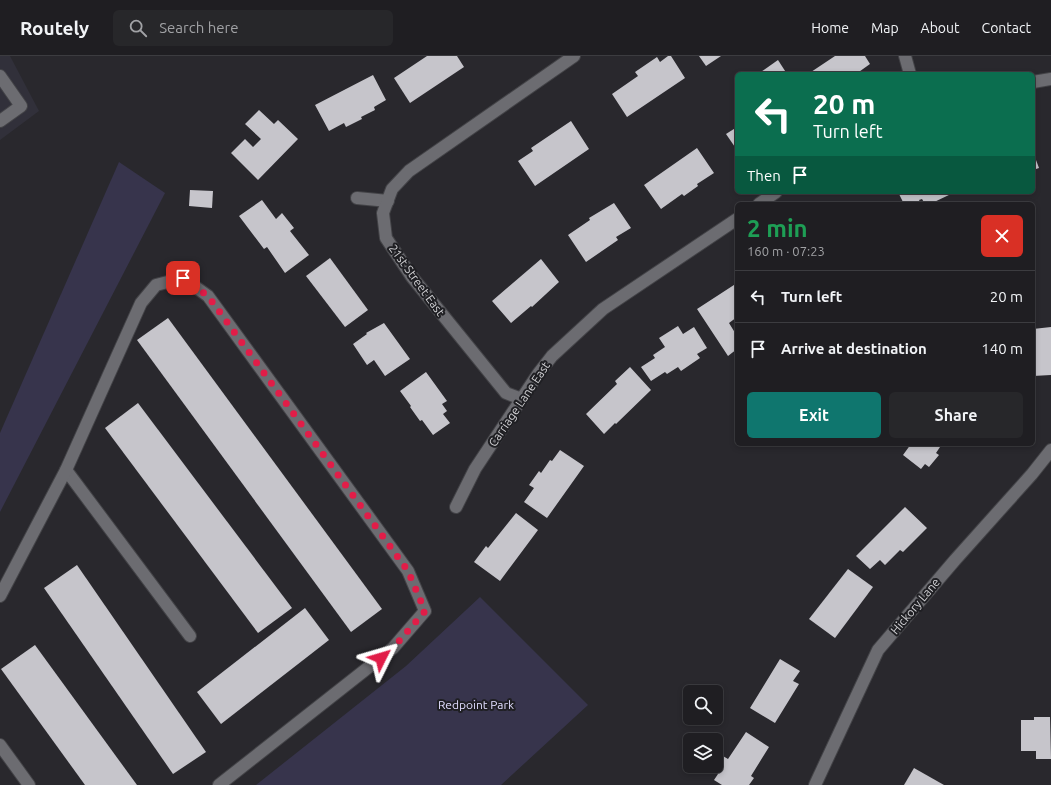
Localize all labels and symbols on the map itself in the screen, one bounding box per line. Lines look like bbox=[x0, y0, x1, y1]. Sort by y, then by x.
street label: 21st Street East bbox=[387, 242, 447, 319]
pin bbox=[166, 261, 200, 295]
street label: Carriage Lane East bbox=[486, 359, 552, 449]
street label: Hickory Lane bbox=[888, 575, 942, 637]
position arrow bbox=[360, 637, 402, 679]
park label: Redpoint Park bbox=[438, 698, 514, 711]

